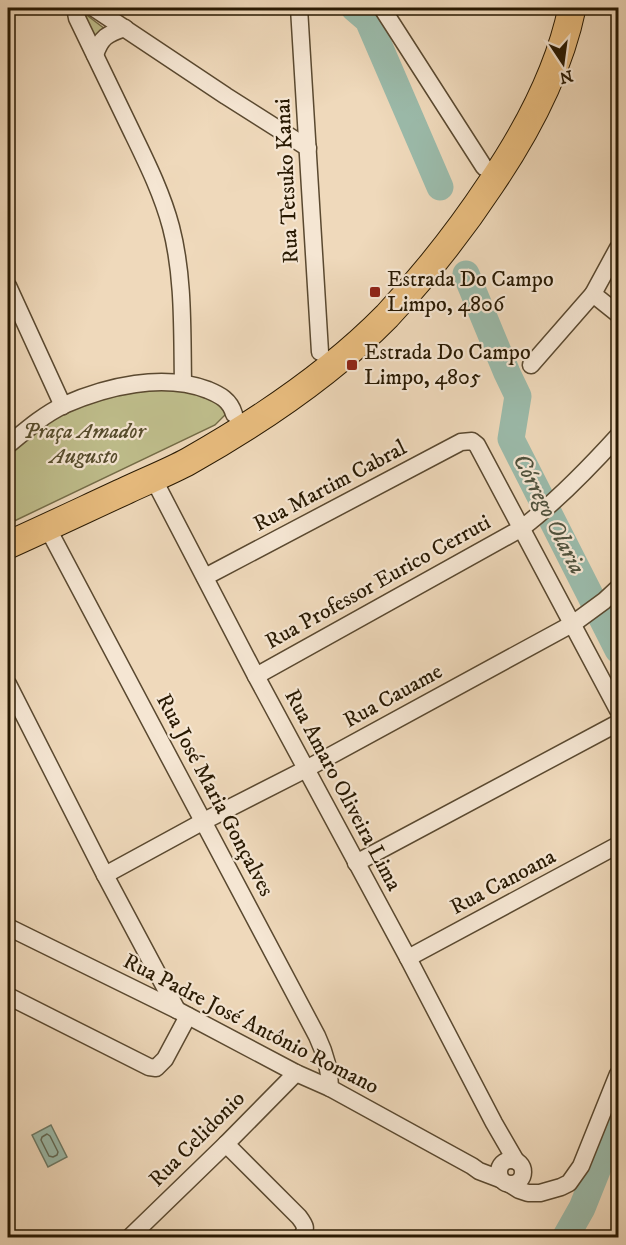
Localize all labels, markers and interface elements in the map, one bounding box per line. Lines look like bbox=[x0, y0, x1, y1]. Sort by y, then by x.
north arrow bbox=[533, 33, 593, 93]
text: N bbox=[557, 65, 575, 88]
street label: Rua Tetsuko Kanai bbox=[269, 98, 305, 264]
place label: Estrada Do Campo Limpo, 4806 bbox=[387, 266, 554, 318]
marker: Estrada Do Campo Limpo, 4806 bbox=[368, 285, 382, 299]
place label: Estrada Do Campo Limpo, 4805 bbox=[364, 339, 531, 391]
marker: Estrada Do Campo Limpo, 4805 bbox=[345, 358, 359, 372]
park label: Praça Amador Augusto bbox=[23, 418, 147, 470]
street label: Rua Martim Cabral bbox=[249, 434, 411, 538]
water label: Córrego Olaria bbox=[506, 449, 592, 579]
street label: Rua Professor Eurico Cerruti bbox=[261, 509, 495, 655]
street label: Rua Cauame bbox=[339, 658, 447, 734]
street label: Rua Amaro Oliveira Lima bbox=[278, 685, 408, 896]
street label: Rua José Maria Gonçalves bbox=[150, 689, 280, 901]
street label: Rua Canoana bbox=[446, 843, 561, 921]
street label: Rua Padre José Antônio Romano bbox=[119, 948, 383, 1100]
street label: Rua Celidonio bbox=[143, 1085, 251, 1193]

